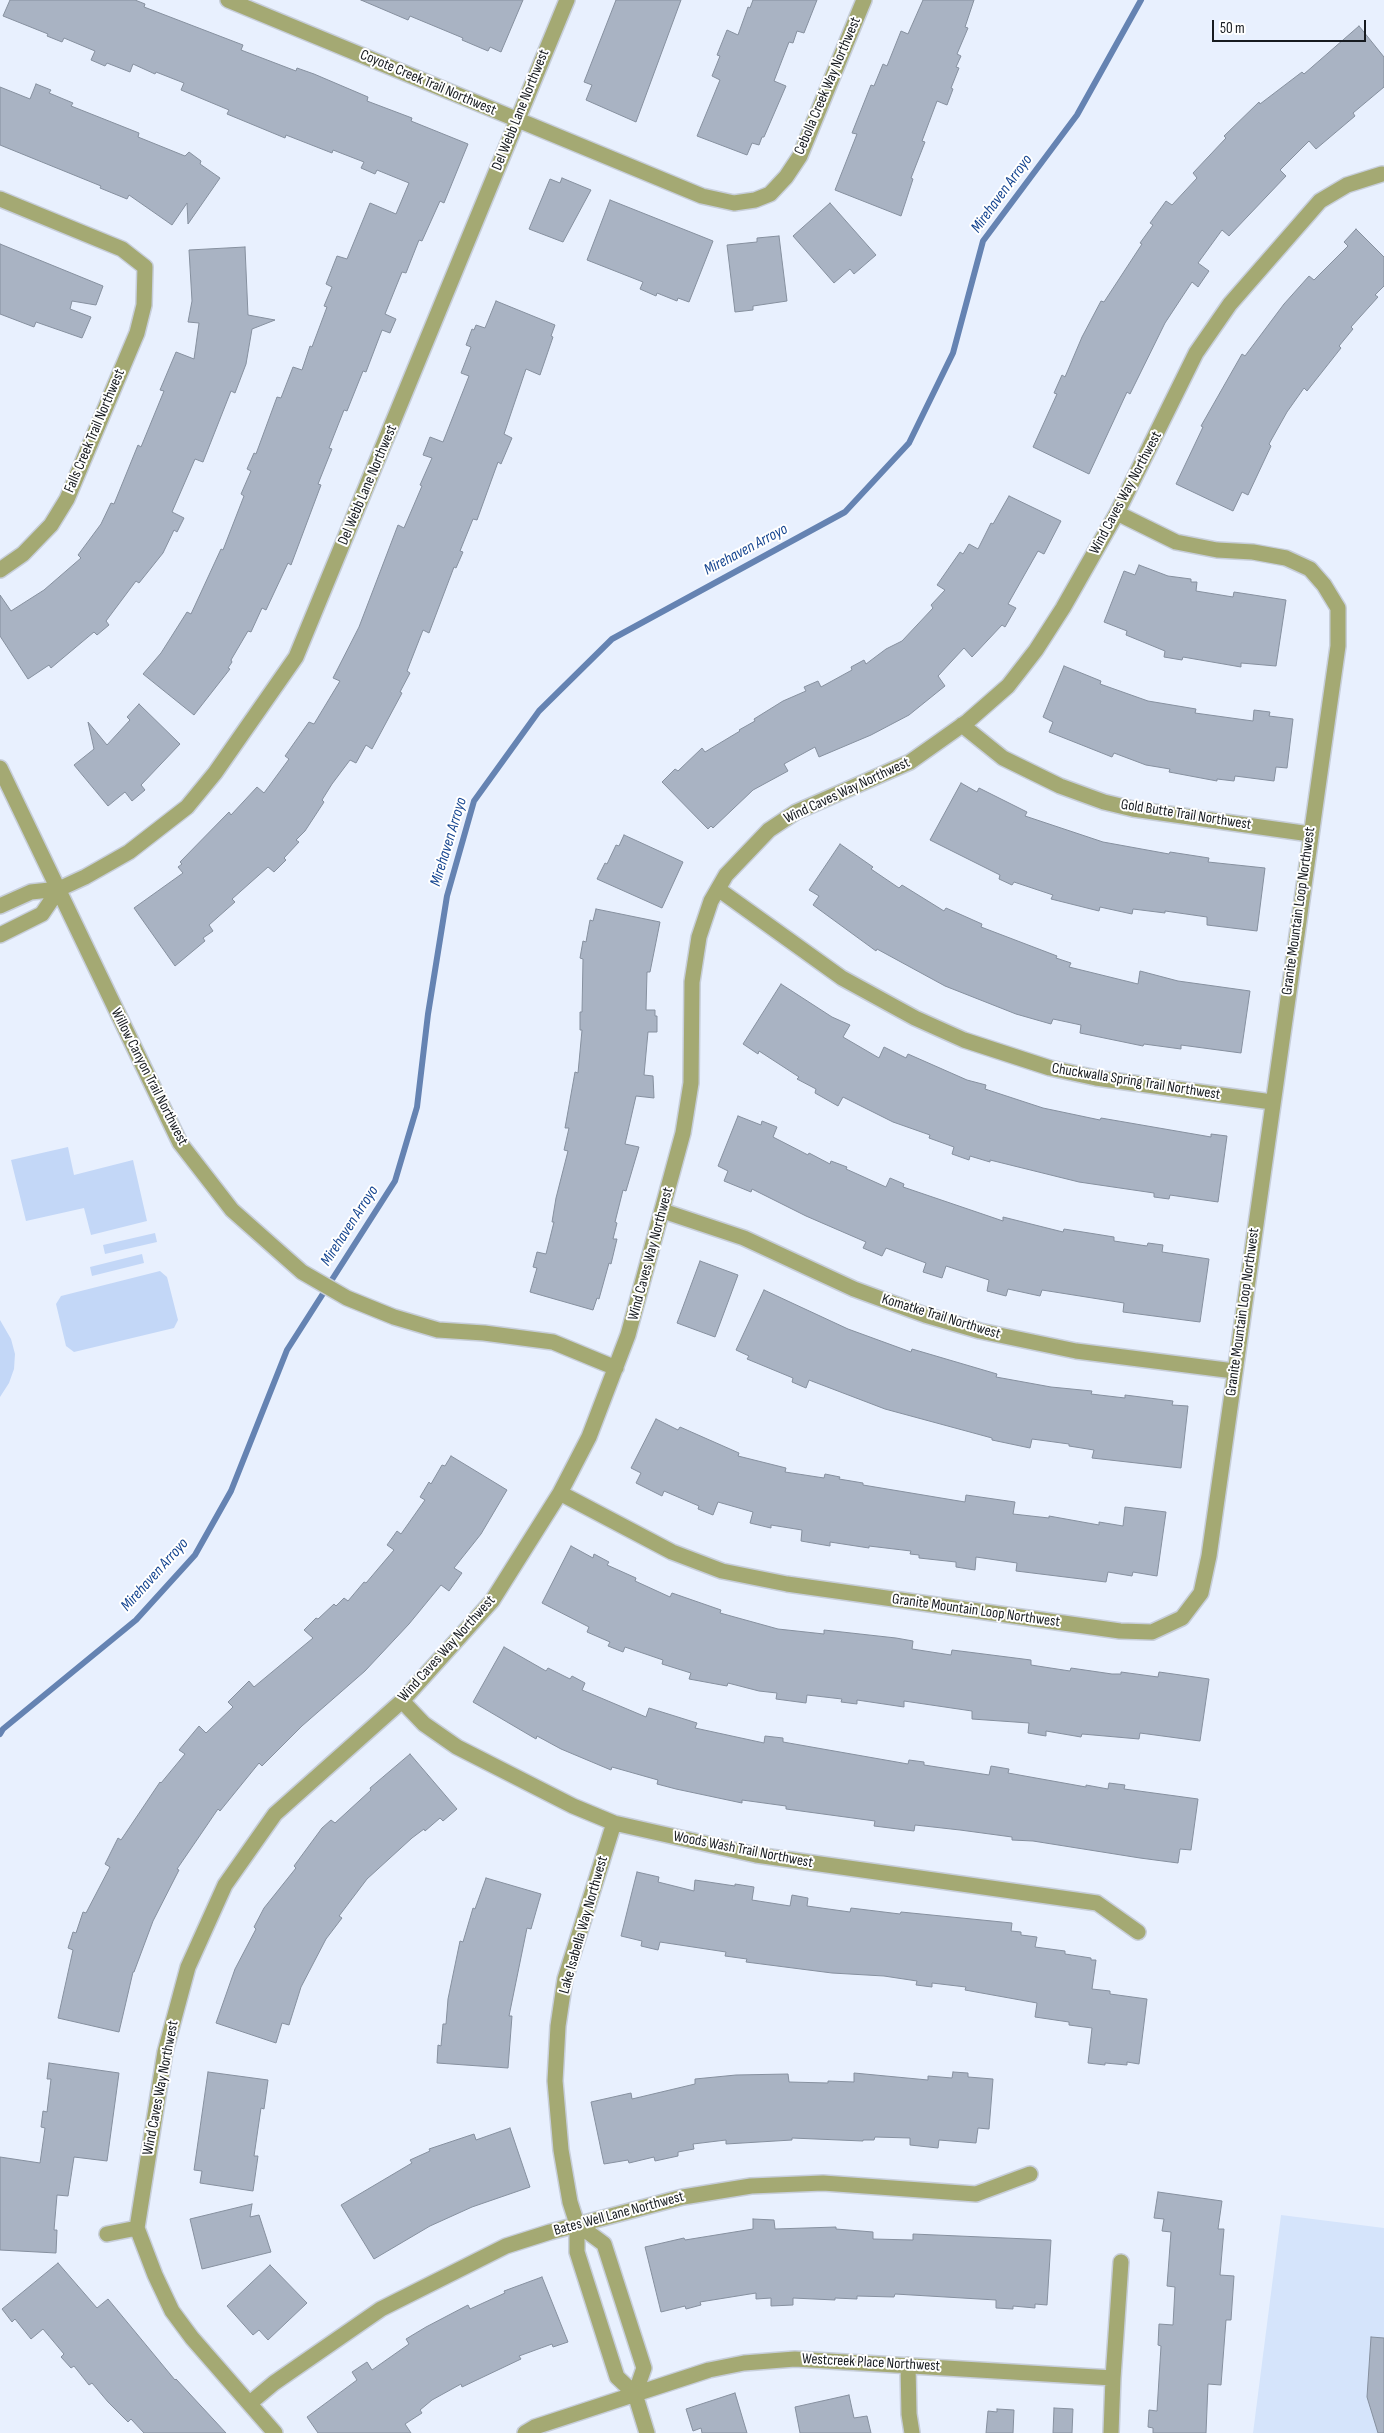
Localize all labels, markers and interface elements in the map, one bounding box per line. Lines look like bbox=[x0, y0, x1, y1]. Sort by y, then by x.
scale bar bbox=[1214, 10, 1368, 42]
street label: Cebolla Creek Way Northwest bbox=[791, 14, 865, 158]
text: 50 m bbox=[1220, 19, 1245, 38]
street label: Coyote Creek Trail Northwest bbox=[357, 46, 499, 120]
street label: Del Webb Lane Northwest bbox=[489, 47, 553, 173]
water label: Mirehaven Arroyo bbox=[967, 151, 1037, 237]
street label: Falls Creek Trail Northwest bbox=[61, 367, 129, 495]
street label: Del Webb Lane Northwest bbox=[335, 422, 401, 548]
street label: Wind Caves Way Northwest bbox=[1086, 428, 1166, 558]
water label: Mirehaven Arroyo bbox=[701, 520, 791, 580]
street label: Wind Caves Way Northwest bbox=[781, 754, 913, 828]
water label: Mirehaven Arroyo bbox=[426, 795, 472, 889]
street label: Gold Butte Trail Northwest bbox=[1119, 796, 1253, 834]
street label: Granite Mountain Loop Northwest bbox=[1278, 826, 1320, 996]
street label: Willow Canyon Trail Northwest bbox=[107, 1005, 191, 1149]
street label: Chuckwalla Spring Trail Northwest bbox=[1050, 1060, 1222, 1104]
water label: Mirehaven Arroyo bbox=[317, 1182, 383, 1270]
street label: Wind Caves Way Northwest bbox=[625, 1186, 677, 1322]
street label: Granite Mountain Loop Northwest bbox=[1222, 1227, 1264, 1397]
street label: Komatke Trail Northwest bbox=[879, 1290, 1003, 1344]
water label: Mirehaven Arroyo bbox=[117, 1534, 193, 1616]
street label: Granite Mountain Loop Northwest bbox=[891, 1590, 1061, 1632]
street label: Wind Caves Way Northwest bbox=[395, 1592, 499, 1706]
street label: Woods Wash Trail Northwest bbox=[672, 1828, 814, 1872]
street label: Lake Isabella Way Northwest bbox=[556, 1854, 612, 1996]
street label: Wind Caves Way Northwest bbox=[139, 2019, 183, 2157]
street label: Bates Well Lane Northwest bbox=[552, 2188, 686, 2240]
street label: Westcreek Place Northwest bbox=[801, 2350, 941, 2376]

